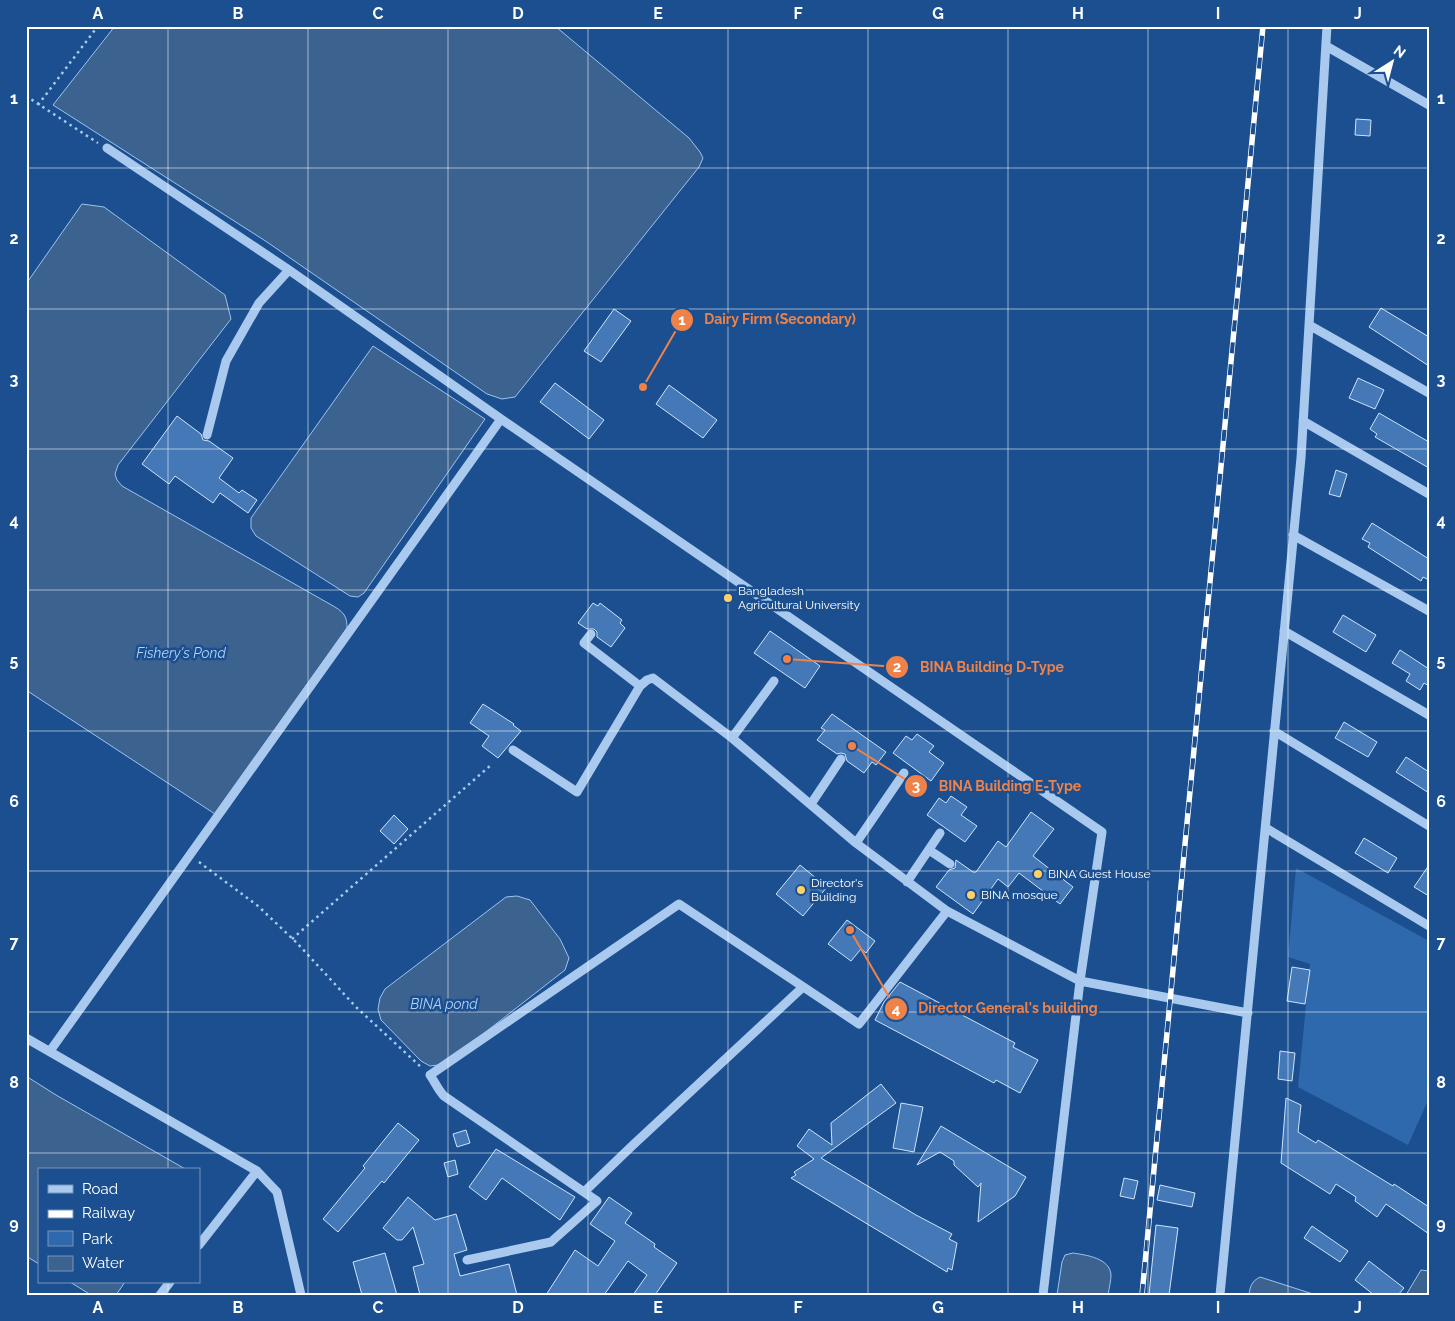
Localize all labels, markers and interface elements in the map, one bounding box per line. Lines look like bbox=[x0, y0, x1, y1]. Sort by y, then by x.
text: A bbox=[93, 4, 104, 23]
text: B bbox=[233, 4, 244, 23]
text: C bbox=[373, 4, 384, 23]
text: D bbox=[512, 4, 524, 23]
text: E bbox=[653, 4, 663, 23]
text: F bbox=[793, 4, 803, 23]
text: G bbox=[932, 4, 944, 23]
text: H bbox=[1072, 4, 1084, 23]
text: I bbox=[1216, 4, 1220, 23]
text: J bbox=[1354, 4, 1362, 23]
north arrow bbox=[1368, 38, 1418, 88]
text: N bbox=[1391, 42, 1409, 61]
text: 1 bbox=[10, 89, 18, 108]
text: 1 bbox=[1437, 89, 1445, 108]
text: 2 bbox=[9, 229, 19, 248]
text: 2 bbox=[1436, 229, 1446, 248]
callout: Dairy Firm (Secondary) bbox=[669, 305, 866, 334]
text: 1 bbox=[678, 311, 686, 329]
text: Dairy Firm (Secondary) bbox=[704, 311, 856, 327]
text: 3 bbox=[10, 370, 19, 389]
text: 3 bbox=[1437, 370, 1446, 389]
text: 4 bbox=[9, 511, 19, 530]
text: 4 bbox=[1436, 511, 1446, 530]
place label: Bangladesh Agricultural University bbox=[738, 584, 860, 612]
marker: Bangladesh Agricultural University bbox=[722, 592, 734, 604]
water label: Fishery's Pond bbox=[136, 645, 226, 661]
text: 5 bbox=[10, 651, 19, 670]
text: 5 bbox=[1437, 651, 1446, 670]
callout: BINA Building D-Type bbox=[884, 652, 1074, 681]
text: 2 bbox=[893, 658, 901, 676]
text: BINA Building D-Type bbox=[920, 659, 1065, 675]
callout: BINA Building E-Type bbox=[904, 771, 1091, 800]
text: 3 bbox=[912, 777, 920, 795]
text: BINA Building E-Type bbox=[939, 778, 1082, 794]
text: 6 bbox=[9, 792, 19, 811]
text: 6 bbox=[1436, 792, 1446, 811]
place label: BINA Guest House bbox=[1048, 867, 1151, 881]
marker: BINA Guest House bbox=[1032, 868, 1044, 880]
place label: Director's Building bbox=[811, 876, 863, 904]
marker: Director's Building bbox=[795, 884, 807, 896]
place label: BINA mosque bbox=[981, 888, 1058, 902]
marker: BINA mosque bbox=[965, 889, 977, 901]
text: 7 bbox=[10, 933, 19, 952]
text: 7 bbox=[1437, 933, 1446, 952]
callout: Director General's building bbox=[883, 994, 1108, 1023]
water label: BINA pond bbox=[410, 996, 478, 1012]
text: 4 bbox=[892, 1000, 901, 1018]
text: Director General's building bbox=[918, 1000, 1098, 1016]
text: 8 bbox=[9, 1073, 19, 1092]
text: 8 bbox=[1436, 1073, 1446, 1092]
legend bbox=[38, 1168, 200, 1284]
text: Road bbox=[82, 1180, 118, 1198]
text: Railway bbox=[82, 1204, 135, 1222]
text: 9 bbox=[9, 1214, 19, 1233]
text: 9 bbox=[1436, 1214, 1446, 1233]
text: Park bbox=[82, 1230, 113, 1248]
text: Water bbox=[82, 1254, 125, 1272]
text: A bbox=[93, 1298, 104, 1317]
text: B bbox=[233, 1298, 244, 1317]
text: C bbox=[373, 1298, 384, 1317]
text: D bbox=[512, 1298, 524, 1317]
text: E bbox=[653, 1298, 663, 1317]
text: F bbox=[793, 1298, 803, 1317]
text: G bbox=[932, 1298, 944, 1317]
text: H bbox=[1072, 1298, 1084, 1317]
text: I bbox=[1216, 1298, 1220, 1317]
text: J bbox=[1354, 1298, 1362, 1317]

